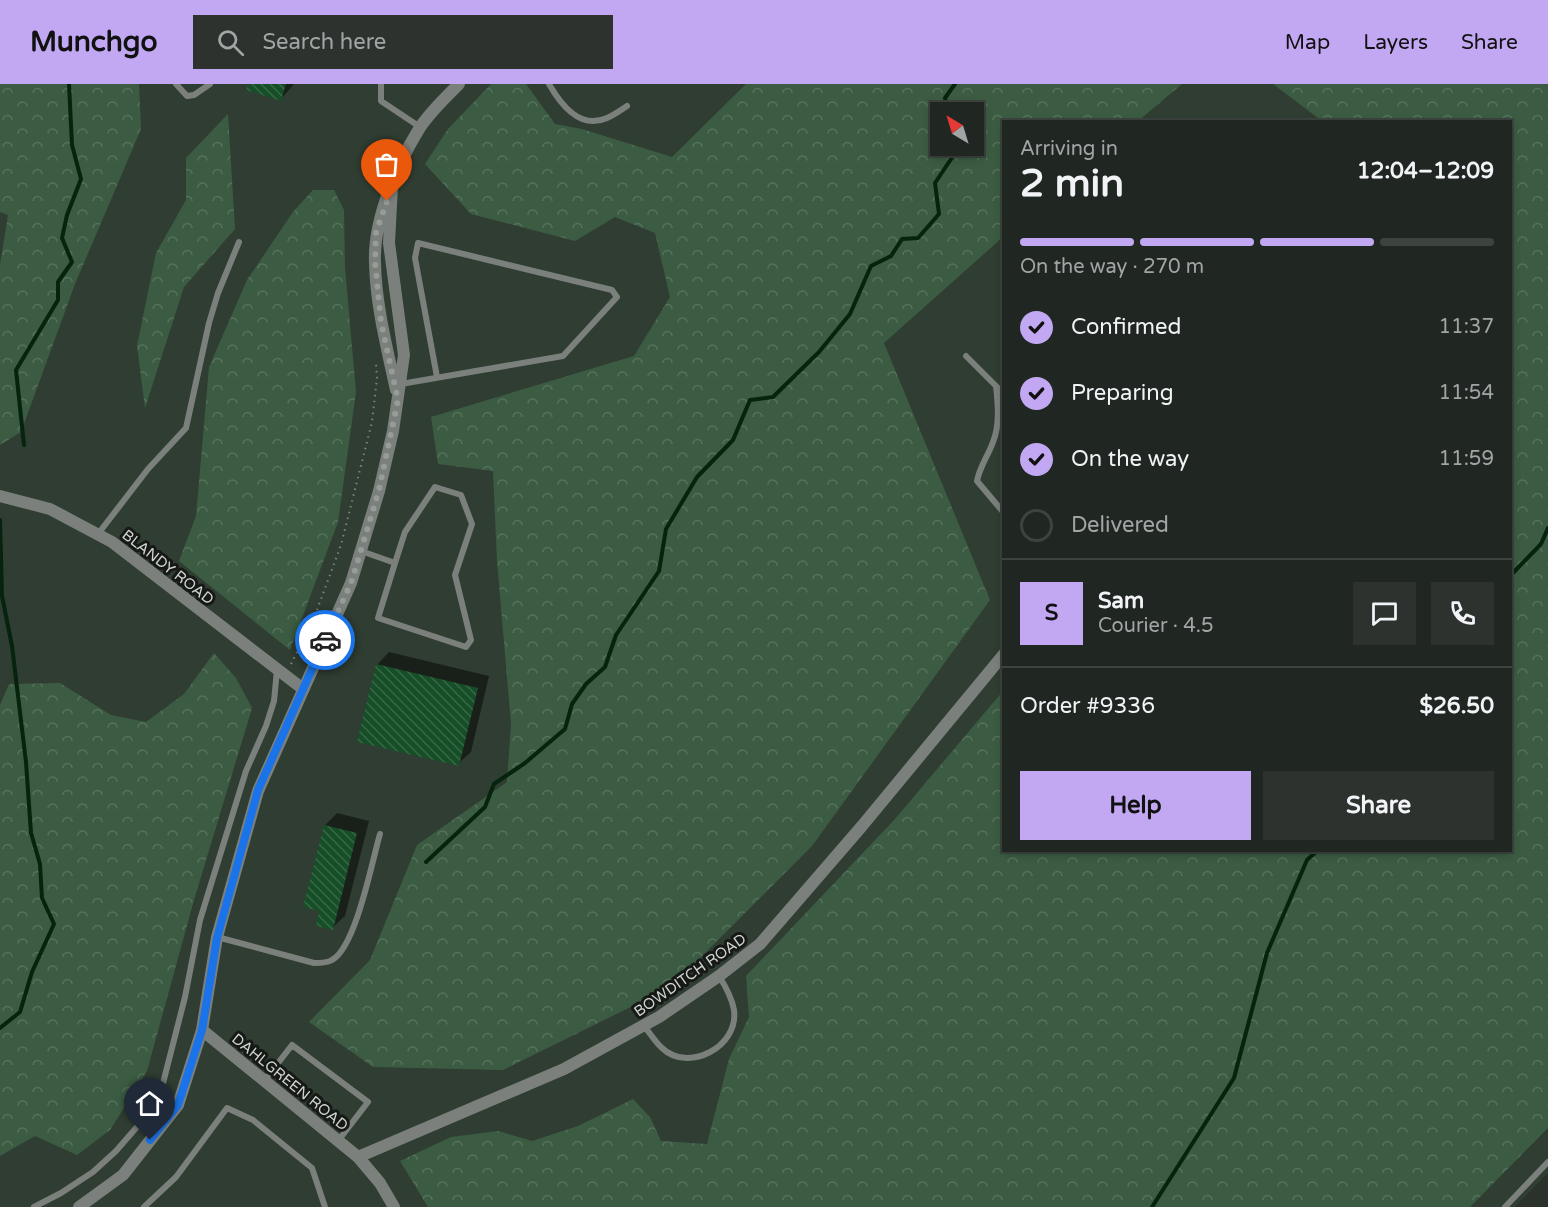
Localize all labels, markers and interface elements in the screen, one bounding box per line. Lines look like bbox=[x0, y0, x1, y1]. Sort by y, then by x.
search box bbox=[193, 15, 613, 69]
text: Munchgo bbox=[30, 25, 157, 59]
icon: search bbox=[214, 26, 247, 59]
text: Search here bbox=[262, 29, 386, 55]
text: Map bbox=[1285, 30, 1330, 55]
text: Layers bbox=[1363, 30, 1428, 55]
text: Share bbox=[1461, 30, 1518, 55]
north arrow bbox=[930, 102, 984, 156]
map controls bbox=[930, 102, 984, 156]
text: Arriving in bbox=[1020, 137, 1118, 161]
pin bbox=[361, 139, 412, 201]
icon: bag bbox=[370, 148, 403, 181]
text: 12:04–12:09 bbox=[1357, 158, 1494, 184]
text: 2 min bbox=[1020, 160, 1124, 207]
text: On the way · 270 m bbox=[1020, 255, 1204, 279]
icon: check bbox=[1020, 311, 1053, 344]
text: Confirmed bbox=[1071, 314, 1181, 340]
text: 11:37 bbox=[1439, 315, 1494, 339]
icon: check bbox=[1020, 377, 1053, 410]
text: Preparing bbox=[1071, 380, 1174, 406]
text: 11:54 bbox=[1439, 381, 1494, 405]
icon: check bbox=[1020, 443, 1053, 476]
text: On the way bbox=[1071, 446, 1189, 472]
text: 11:59 bbox=[1439, 447, 1494, 471]
text: Delivered bbox=[1071, 512, 1169, 538]
street label: BLANDY ROAD bbox=[119, 526, 217, 608]
button: chat bbox=[1353, 582, 1416, 645]
button: phone bbox=[1431, 582, 1494, 645]
text: Sam bbox=[1098, 588, 1144, 614]
text: S bbox=[1045, 600, 1058, 626]
courier bbox=[295, 610, 355, 670]
text: Courier · 4.5 bbox=[1098, 614, 1213, 638]
icon: car bbox=[309, 624, 342, 657]
text: Order #9336 bbox=[1020, 693, 1155, 719]
text: $26.50 bbox=[1419, 693, 1494, 719]
button: Help bbox=[1020, 771, 1251, 840]
button: Share bbox=[1263, 771, 1494, 840]
street label: BOWDITCH ROAD bbox=[630, 930, 750, 1020]
street label: DAHLGREEN ROAD bbox=[228, 1030, 352, 1134]
pin bbox=[124, 1078, 175, 1140]
icon: home bbox=[133, 1087, 166, 1120]

